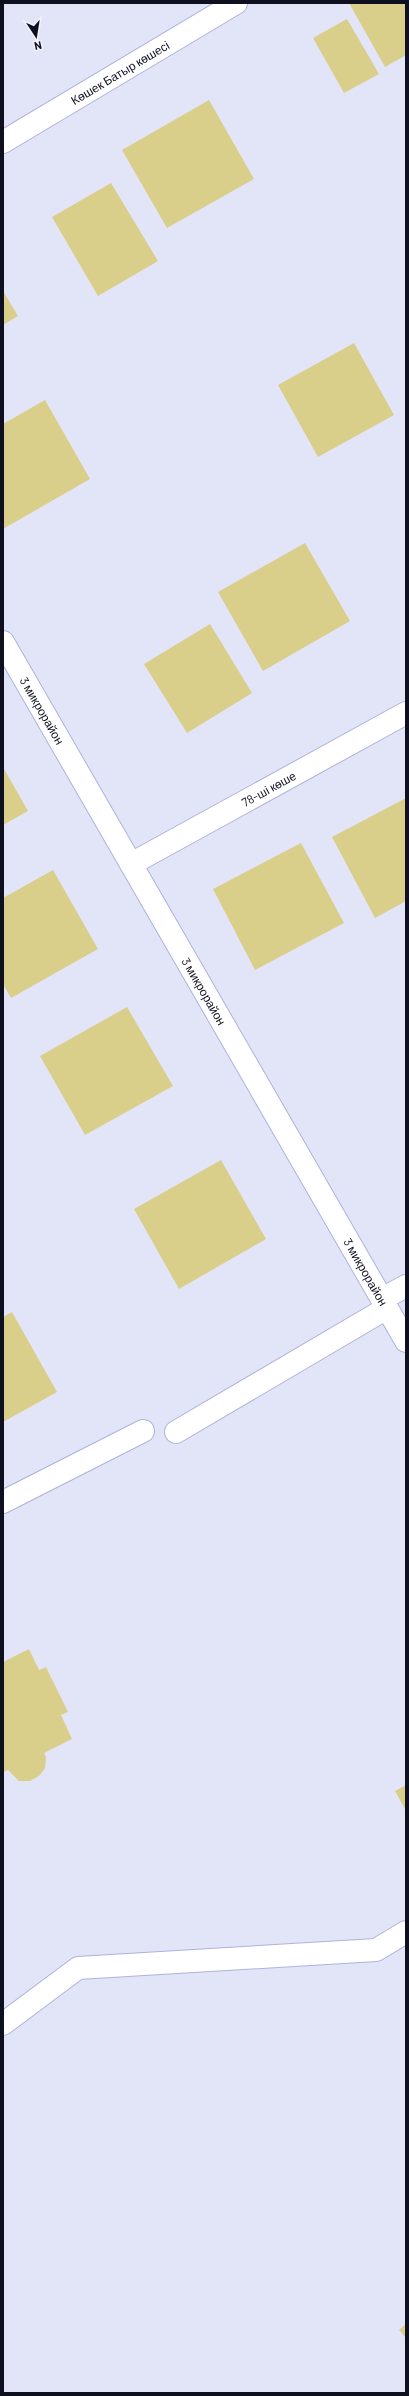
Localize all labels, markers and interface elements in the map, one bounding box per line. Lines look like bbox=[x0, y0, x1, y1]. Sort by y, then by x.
north arrow bbox=[16, 16, 56, 56]
street label: Көшек Батыр көшесі bbox=[68, 38, 172, 107]
text: N bbox=[33, 39, 43, 53]
street label: 3 микрорайон bbox=[18, 674, 67, 747]
street label: 78-ші көше bbox=[239, 768, 298, 809]
street label: 3 микрорайон bbox=[179, 955, 229, 1027]
street label: 3 микрорайон bbox=[341, 1236, 391, 1308]

